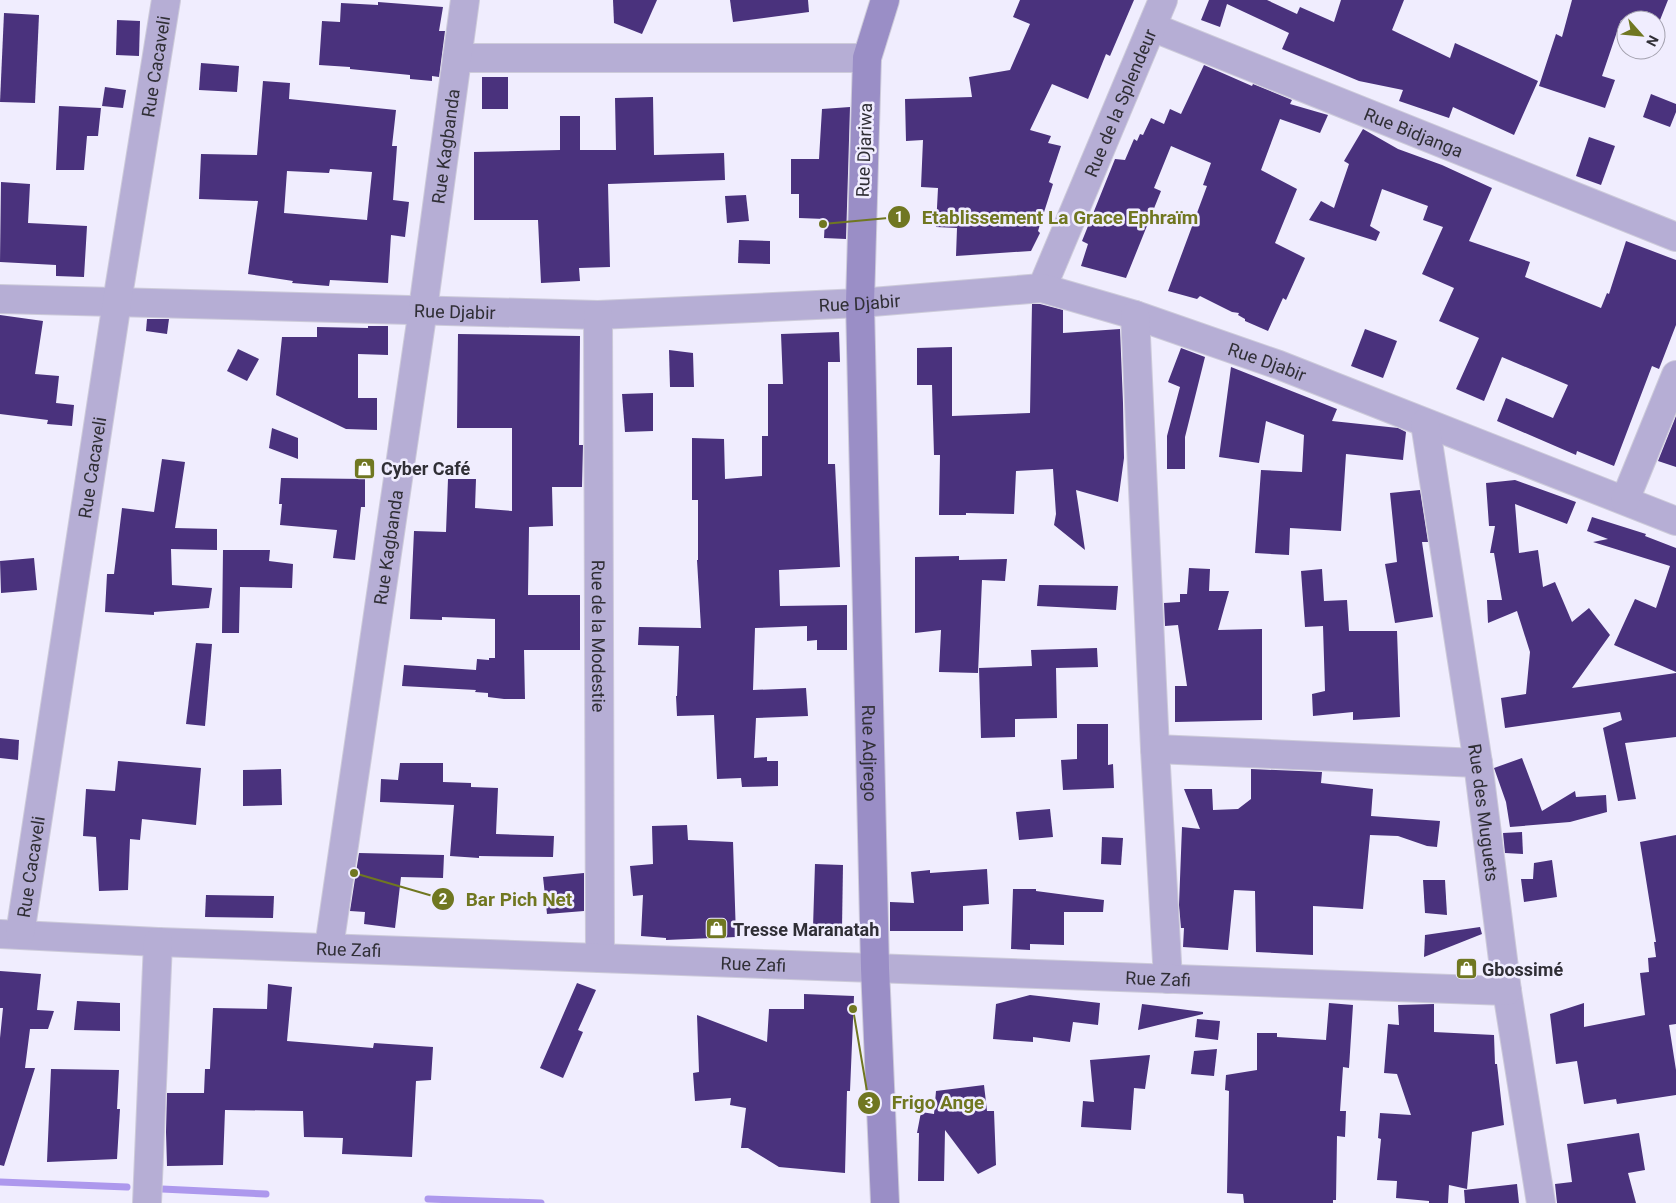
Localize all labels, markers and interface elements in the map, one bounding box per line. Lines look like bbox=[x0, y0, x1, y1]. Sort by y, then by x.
north arrow bbox=[1616, 10, 1666, 60]
street label: Rue Cacaveli bbox=[137, 14, 174, 119]
street label: Rue de la Splendeur bbox=[1080, 26, 1160, 180]
text: N bbox=[1643, 33, 1662, 49]
street label: Rue Kagbanda bbox=[427, 87, 463, 205]
street label: Rue Djariwa bbox=[852, 102, 876, 198]
street label: Rue Bidjanga bbox=[1361, 103, 1466, 161]
callout: Etablissement La Grace Ephraïm bbox=[887, 200, 1208, 234]
text: Etablissement La Grace Ephraïm bbox=[922, 206, 1198, 229]
text: 1 bbox=[895, 208, 903, 226]
street label: Rue Djabir bbox=[818, 289, 901, 315]
street label: Rue Djabir bbox=[414, 300, 496, 323]
street label: Rue Djabir bbox=[1225, 338, 1309, 385]
street label: Rue Cacaveli bbox=[73, 415, 110, 520]
shop icon: Cyber Café bbox=[353, 456, 377, 480]
place label: Cyber Café bbox=[381, 458, 470, 479]
street label: Rue Kagbanda bbox=[369, 488, 407, 606]
street label: Rue de la Modestie bbox=[588, 560, 610, 712]
street label: Rue Adjrego bbox=[859, 704, 882, 802]
street label: Rue des Muguets bbox=[1465, 742, 1503, 883]
street label: Rue Cacaveli bbox=[12, 814, 48, 919]
callout: Bar Pich Net bbox=[431, 882, 582, 916]
text: Bar Pich Net bbox=[466, 888, 573, 911]
text: 2 bbox=[439, 890, 448, 908]
shop icon: Tresse Maranatah bbox=[705, 917, 729, 941]
place label: Tresse Maranatah bbox=[733, 919, 879, 940]
street label: Rue Zafi bbox=[315, 937, 382, 961]
street label: Rue Zafi bbox=[720, 952, 787, 975]
shop icon: Gbossimé bbox=[1454, 957, 1478, 981]
place label: Gbossimé bbox=[1482, 959, 1563, 980]
street label: Rue Zafi bbox=[1125, 967, 1191, 990]
callout: Frigo Ange bbox=[857, 1086, 994, 1120]
text: Frigo Ange bbox=[892, 1091, 984, 1114]
text: 3 bbox=[865, 1094, 873, 1112]

